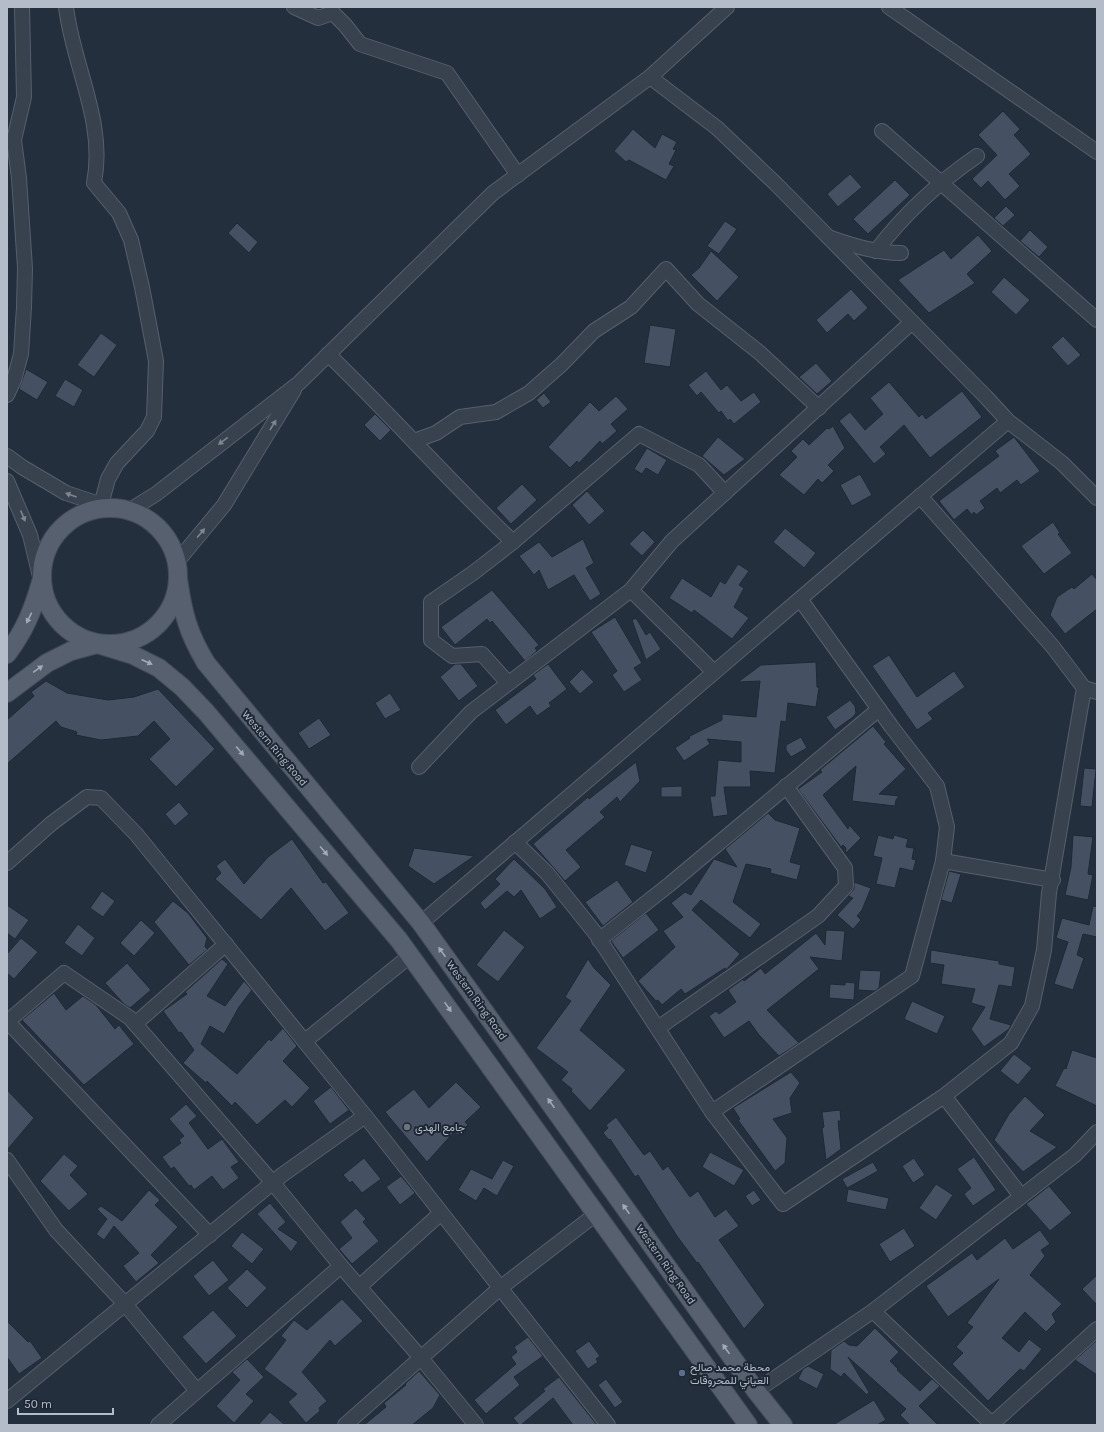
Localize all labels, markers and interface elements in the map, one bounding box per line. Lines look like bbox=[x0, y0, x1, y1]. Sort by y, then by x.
one-way arrow bbox=[269, 420, 277, 430]
one-way arrow bbox=[218, 436, 228, 444]
one-way arrow bbox=[65, 491, 77, 497]
one-way arrow bbox=[20, 511, 26, 523]
one-way arrow bbox=[196, 527, 205, 538]
one-way arrow bbox=[26, 612, 32, 624]
one-way arrow bbox=[141, 659, 152, 665]
one-way arrow bbox=[33, 665, 43, 673]
street label: Western Ring Road bbox=[239, 708, 310, 789]
one-way arrow bbox=[235, 746, 244, 757]
one-way arrow bbox=[319, 845, 328, 856]
one-way arrow bbox=[438, 946, 446, 957]
street label: Western Ring Road bbox=[443, 958, 510, 1042]
one-way arrow bbox=[444, 1002, 452, 1013]
one-way arrow bbox=[547, 1097, 555, 1108]
place label: جامع الهدى bbox=[415, 1121, 465, 1135]
marker: جامع الهدى bbox=[402, 1122, 412, 1132]
one-way arrow bbox=[622, 1203, 630, 1214]
street label: Western Ring Road bbox=[633, 1222, 698, 1307]
one-way arrow bbox=[722, 1343, 730, 1354]
place label: محطة محمد صالح العياني للمحروقات bbox=[690, 1361, 770, 1390]
marker: محطة محمد صالح العياني للمحروقات bbox=[677, 1368, 687, 1378]
scale bar bbox=[18, 1390, 113, 1416]
text: 50 m bbox=[24, 1397, 52, 1411]

